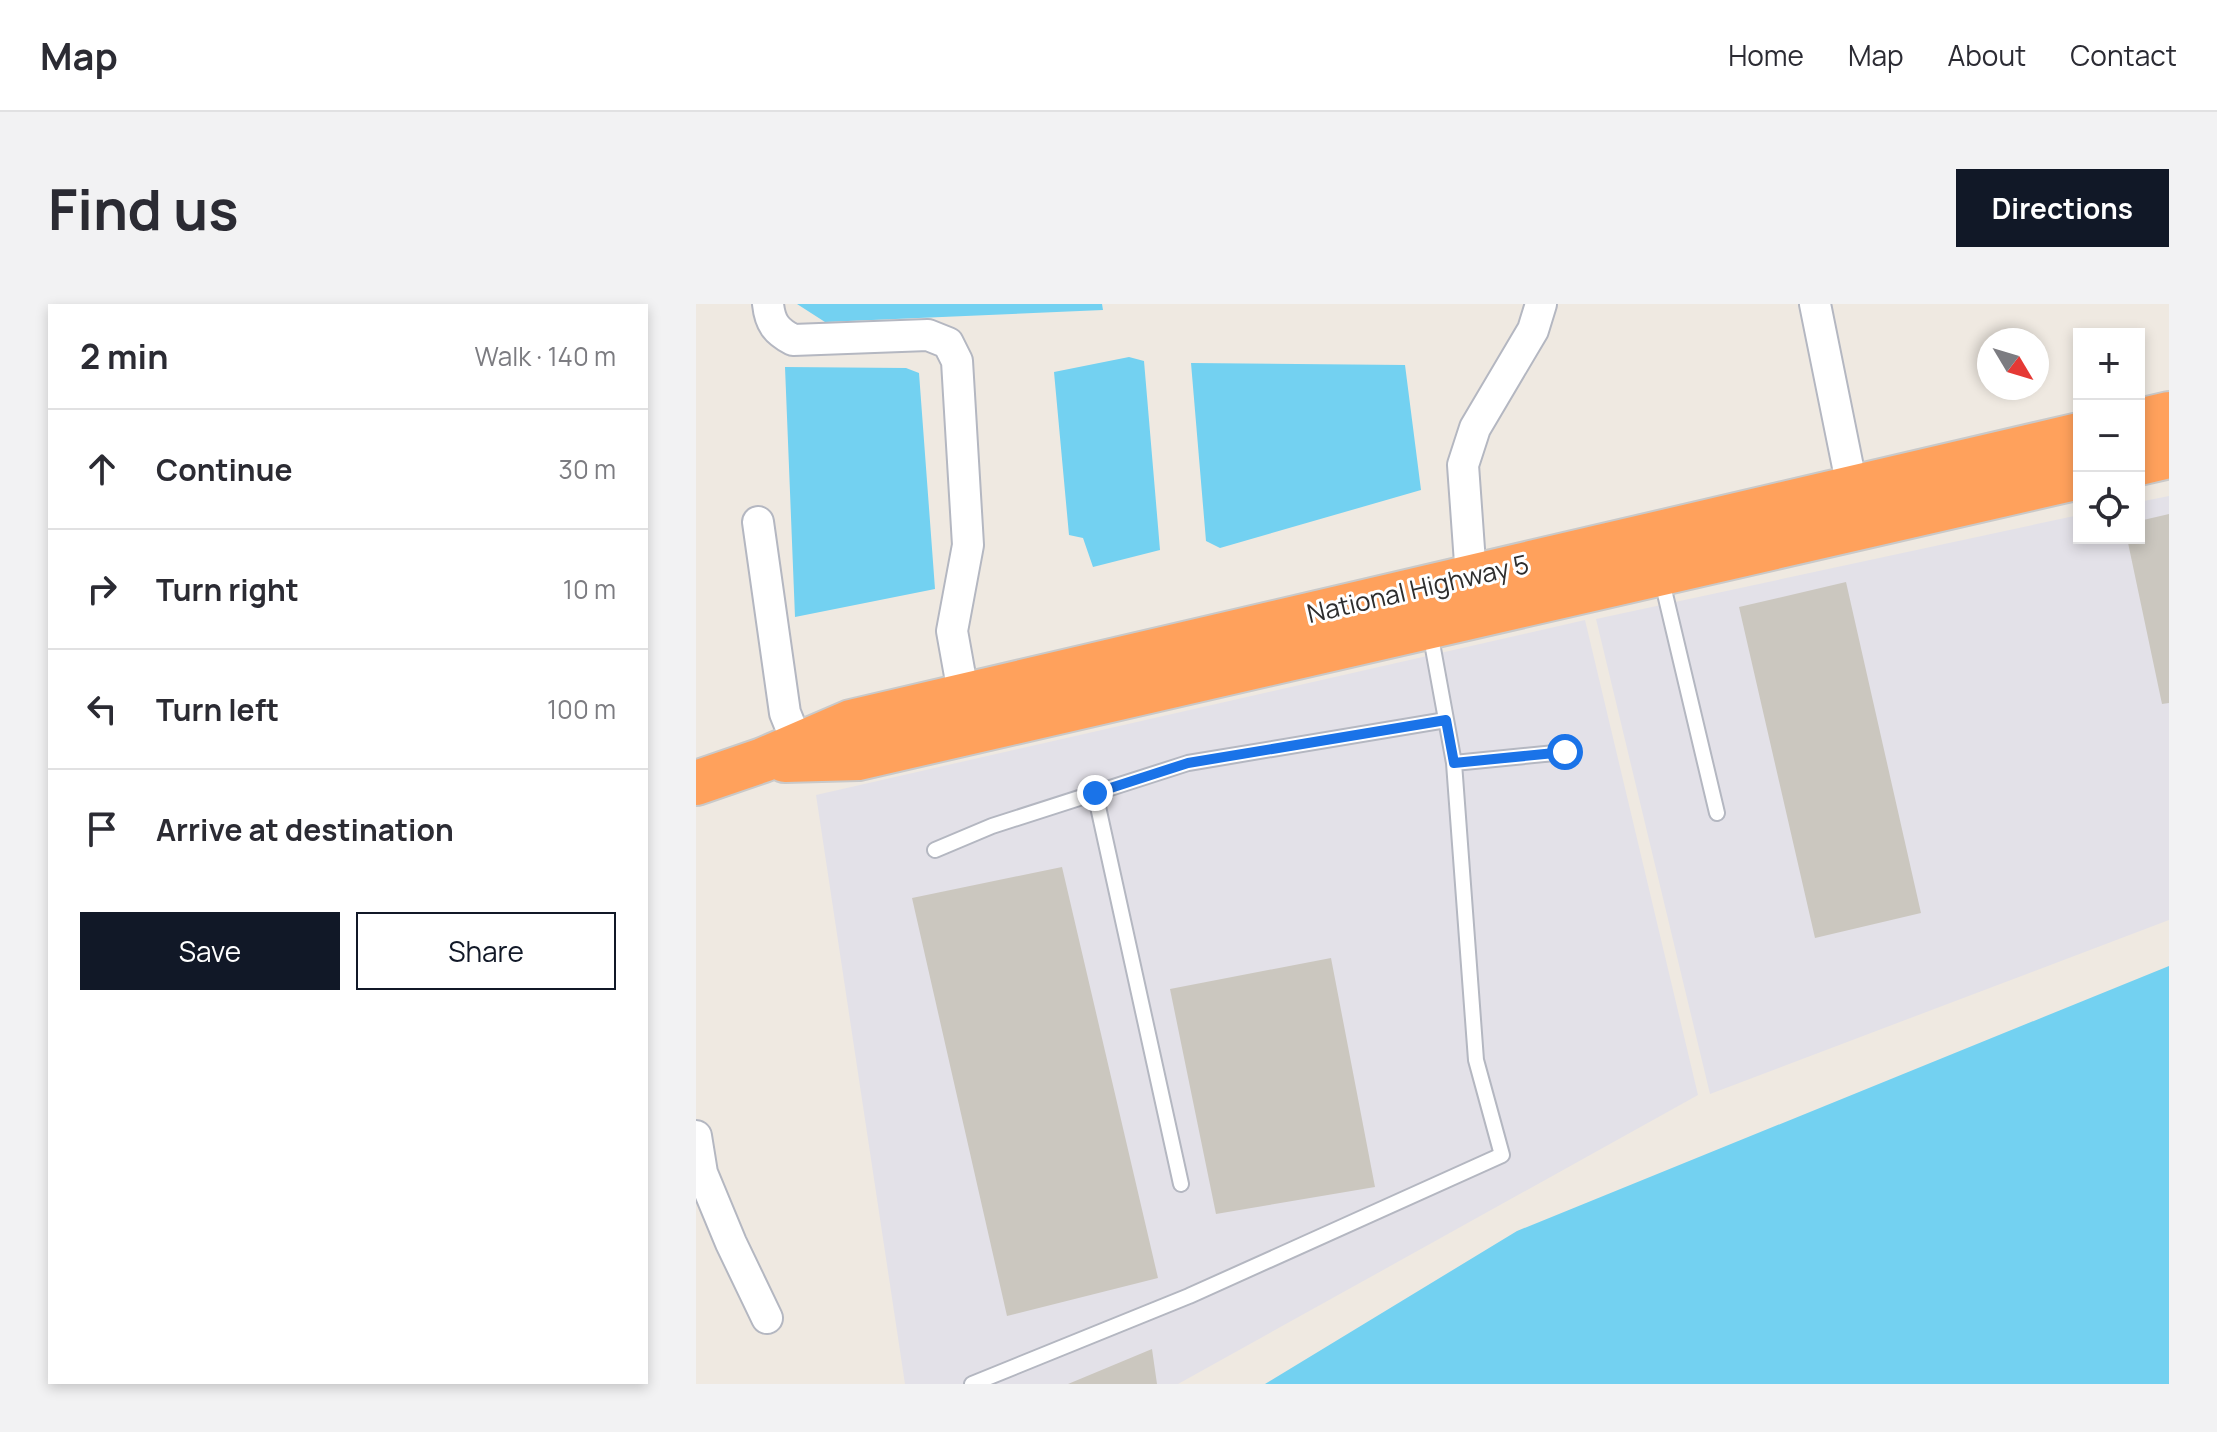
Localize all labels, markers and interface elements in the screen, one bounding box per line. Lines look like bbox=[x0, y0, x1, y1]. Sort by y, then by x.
text: Map bbox=[40, 29, 118, 81]
text: Home bbox=[1728, 36, 1804, 74]
text: Map bbox=[1848, 36, 1904, 74]
text: About bbox=[1948, 36, 2026, 74]
text: Contact bbox=[2070, 36, 2177, 74]
button: Directions bbox=[1956, 169, 2169, 247]
text: Find us bbox=[48, 170, 239, 247]
north arrow bbox=[1977, 328, 2049, 400]
map controls bbox=[2073, 328, 2145, 544]
button: + bbox=[2073, 328, 2145, 400]
text: 2 min bbox=[80, 333, 168, 379]
text: Walk · 140 m bbox=[475, 338, 616, 374]
button: − bbox=[2073, 400, 2145, 472]
icon: ahead bbox=[80, 447, 124, 491]
text: Continue bbox=[156, 449, 292, 490]
text: 30 m bbox=[559, 451, 616, 487]
button: locate bbox=[2073, 472, 2145, 544]
street label: National Highway 5 bbox=[1303, 545, 1532, 631]
icon: right bbox=[80, 567, 124, 611]
text: Turn right bbox=[156, 569, 299, 610]
text: 10 m bbox=[563, 571, 616, 607]
icon: left bbox=[80, 687, 124, 731]
text: Turn left bbox=[156, 689, 279, 730]
text: 100 m bbox=[547, 691, 616, 727]
route start bbox=[1547, 734, 1583, 770]
route end bbox=[1077, 775, 1113, 811]
icon: arrive bbox=[80, 807, 124, 851]
text: Arrive at destination bbox=[156, 809, 454, 850]
button: Save bbox=[80, 912, 340, 990]
button: Share bbox=[356, 912, 616, 990]

